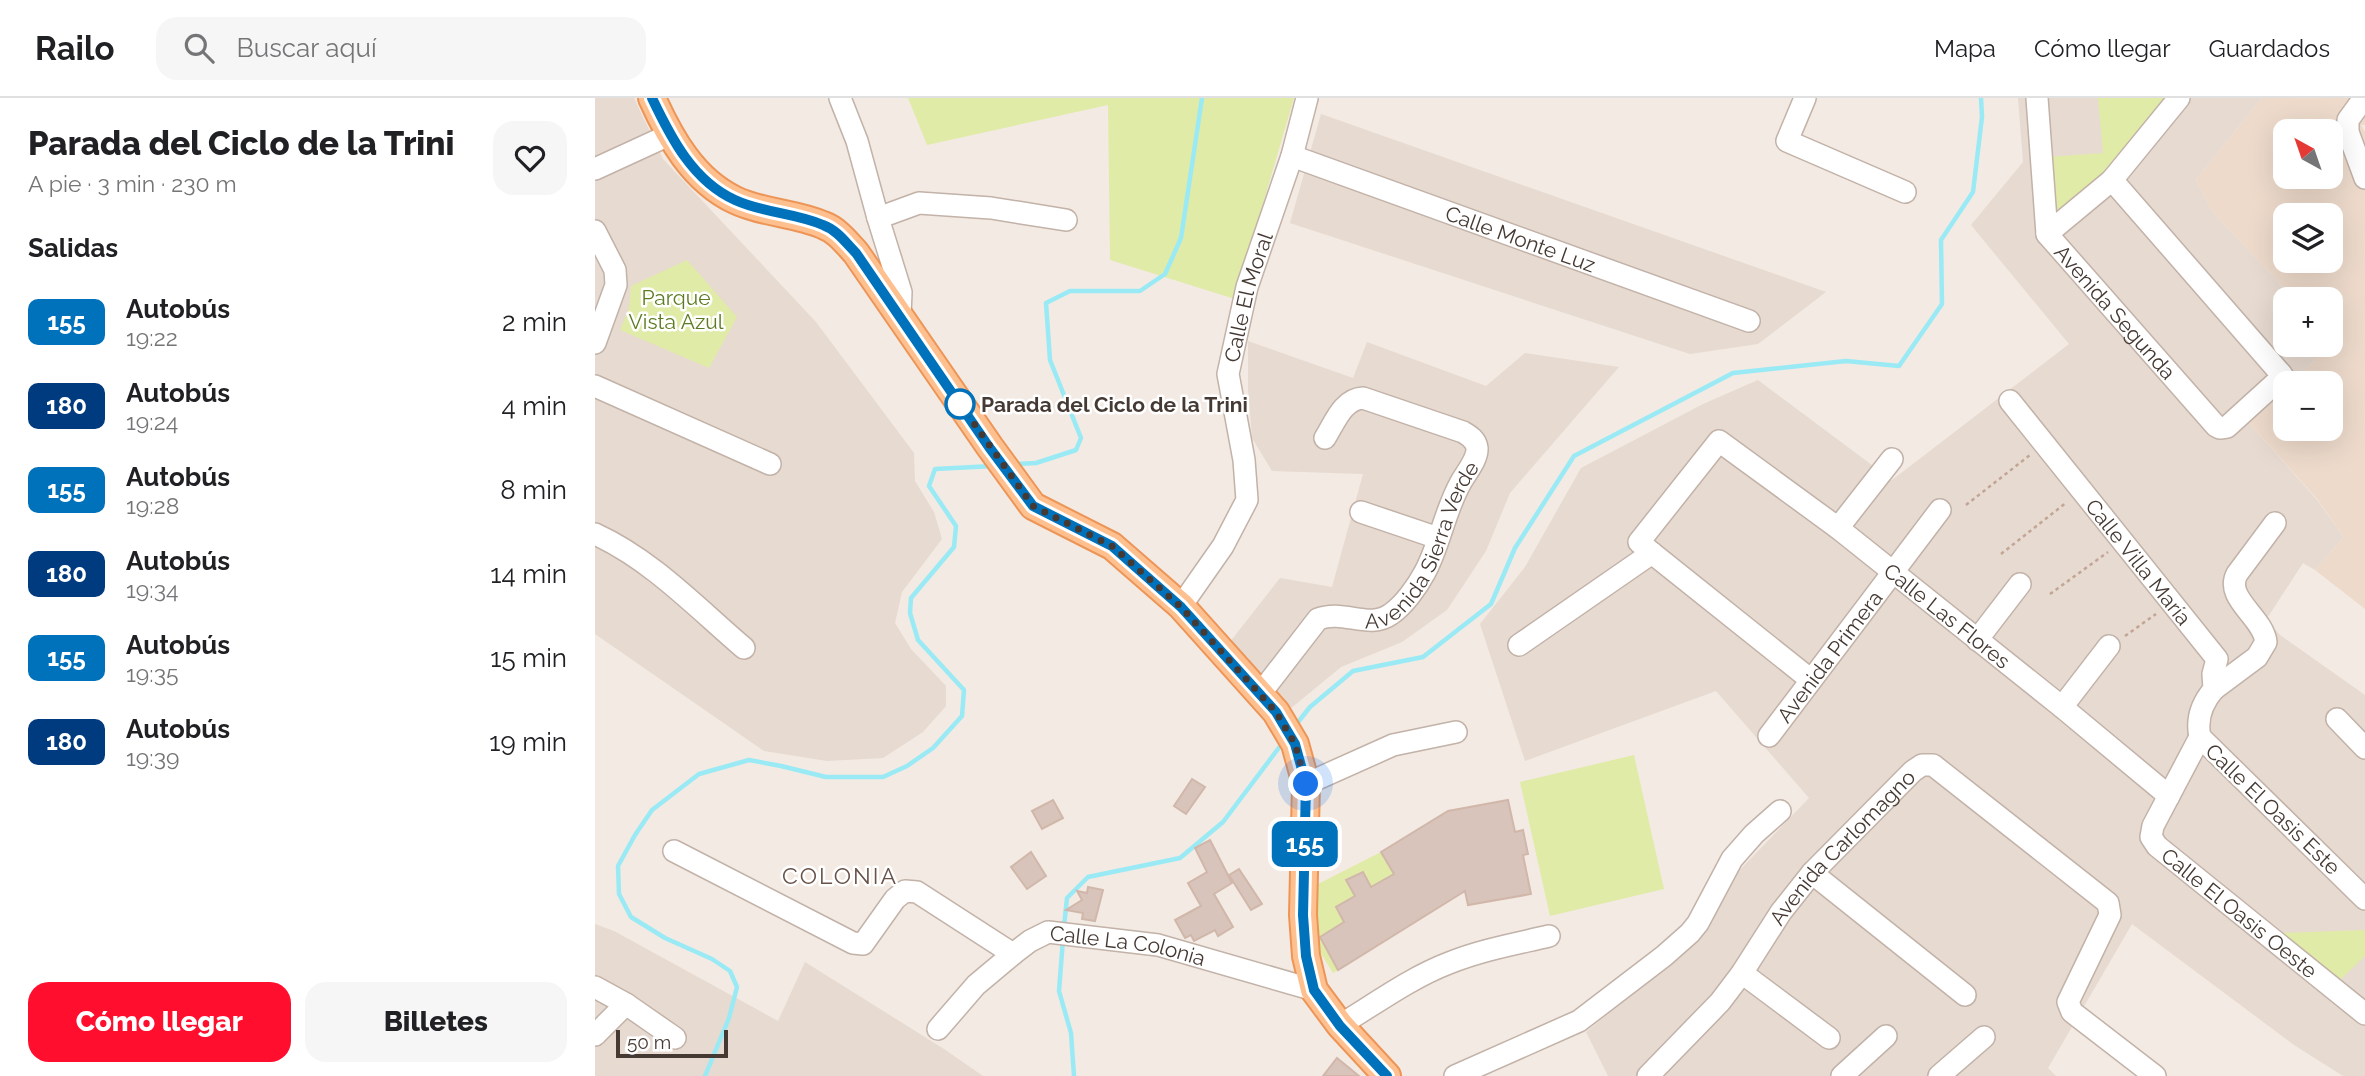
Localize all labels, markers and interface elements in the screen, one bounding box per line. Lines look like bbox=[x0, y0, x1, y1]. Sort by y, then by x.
search box bbox=[156, 17, 646, 80]
text: Railo bbox=[35, 29, 114, 68]
icon: search bbox=[180, 29, 218, 67]
text: Buscar aquí bbox=[236, 33, 377, 63]
text: Mapa bbox=[1934, 34, 1996, 63]
text: Cómo llegar bbox=[2034, 34, 2171, 63]
text: Guardados bbox=[2209, 34, 2330, 63]
north arrow bbox=[2273, 119, 2343, 189]
map controls bbox=[2273, 119, 2343, 441]
button: heart bbox=[493, 121, 567, 195]
text: Parada del Ciclo de la Trini bbox=[28, 124, 454, 163]
text: A pie · 3 min · 230 m bbox=[28, 170, 237, 197]
street label: Calle Monte Luz bbox=[1442, 200, 1599, 277]
button: layers bbox=[2273, 203, 2343, 273]
street label: Calle El Moral bbox=[1218, 229, 1277, 364]
text: Salidas bbox=[28, 233, 118, 263]
street label: Avenida Segunda bbox=[2050, 239, 2181, 384]
park label: Parque Vista Azul bbox=[629, 285, 724, 334]
button: + bbox=[2273, 287, 2343, 357]
text: Autobús bbox=[126, 294, 230, 324]
text: 155 bbox=[47, 307, 86, 336]
text: 2 min bbox=[502, 307, 567, 337]
text: 19:22 bbox=[126, 324, 178, 351]
button: − bbox=[2273, 371, 2343, 441]
text: Autobús bbox=[126, 378, 230, 408]
marker: Parada del Ciclo de la Trini bbox=[945, 389, 975, 419]
text: 180 bbox=[46, 391, 87, 420]
text: 4 min bbox=[501, 391, 567, 421]
place label: Parada del Ciclo de la Trini bbox=[981, 392, 1248, 417]
text: 19:24 bbox=[126, 408, 178, 435]
street label: Avenida Sierra Verde bbox=[1365, 456, 1484, 633]
text: Autobús bbox=[126, 462, 230, 492]
text: 155 bbox=[47, 475, 86, 504]
text: 8 min bbox=[500, 475, 567, 505]
text: 19:28 bbox=[126, 492, 179, 519]
street label: Calle Villa María bbox=[2081, 494, 2197, 630]
text: Autobús bbox=[126, 546, 230, 576]
street label: Calle Las Flores bbox=[1879, 557, 2015, 673]
text: 180 bbox=[46, 559, 87, 588]
text: 14 min bbox=[490, 559, 567, 589]
text: 19:34 bbox=[126, 576, 179, 603]
street label: Avenida Primera bbox=[1771, 585, 1887, 727]
text: Autobús bbox=[126, 630, 230, 660]
text: 155 bbox=[47, 643, 86, 672]
text: 15 min bbox=[490, 643, 567, 673]
text: 19:35 bbox=[126, 660, 178, 687]
text: Autobús bbox=[126, 714, 230, 744]
text: 180 bbox=[46, 727, 87, 756]
text: 19 min bbox=[489, 727, 567, 757]
street label: Calle El Oasis Este bbox=[2200, 738, 2346, 880]
text: 19:39 bbox=[126, 744, 179, 771]
street label: Avenida Carlomagno bbox=[1764, 764, 1920, 929]
your location bbox=[1288, 766, 1323, 801]
line badge: 155 bbox=[1265, 821, 1345, 867]
text: 155 bbox=[1286, 829, 1324, 858]
street label: Calle El Oasis Oeste bbox=[2157, 842, 2323, 983]
district label: COLONIA bbox=[782, 862, 898, 889]
street label: Calle La Colonia bbox=[1049, 920, 1208, 971]
button: Cómo llegar bbox=[28, 982, 291, 1062]
button: Billetes bbox=[305, 982, 567, 1062]
scale bar bbox=[616, 1027, 728, 1059]
text: 50 m bbox=[627, 1031, 671, 1053]

